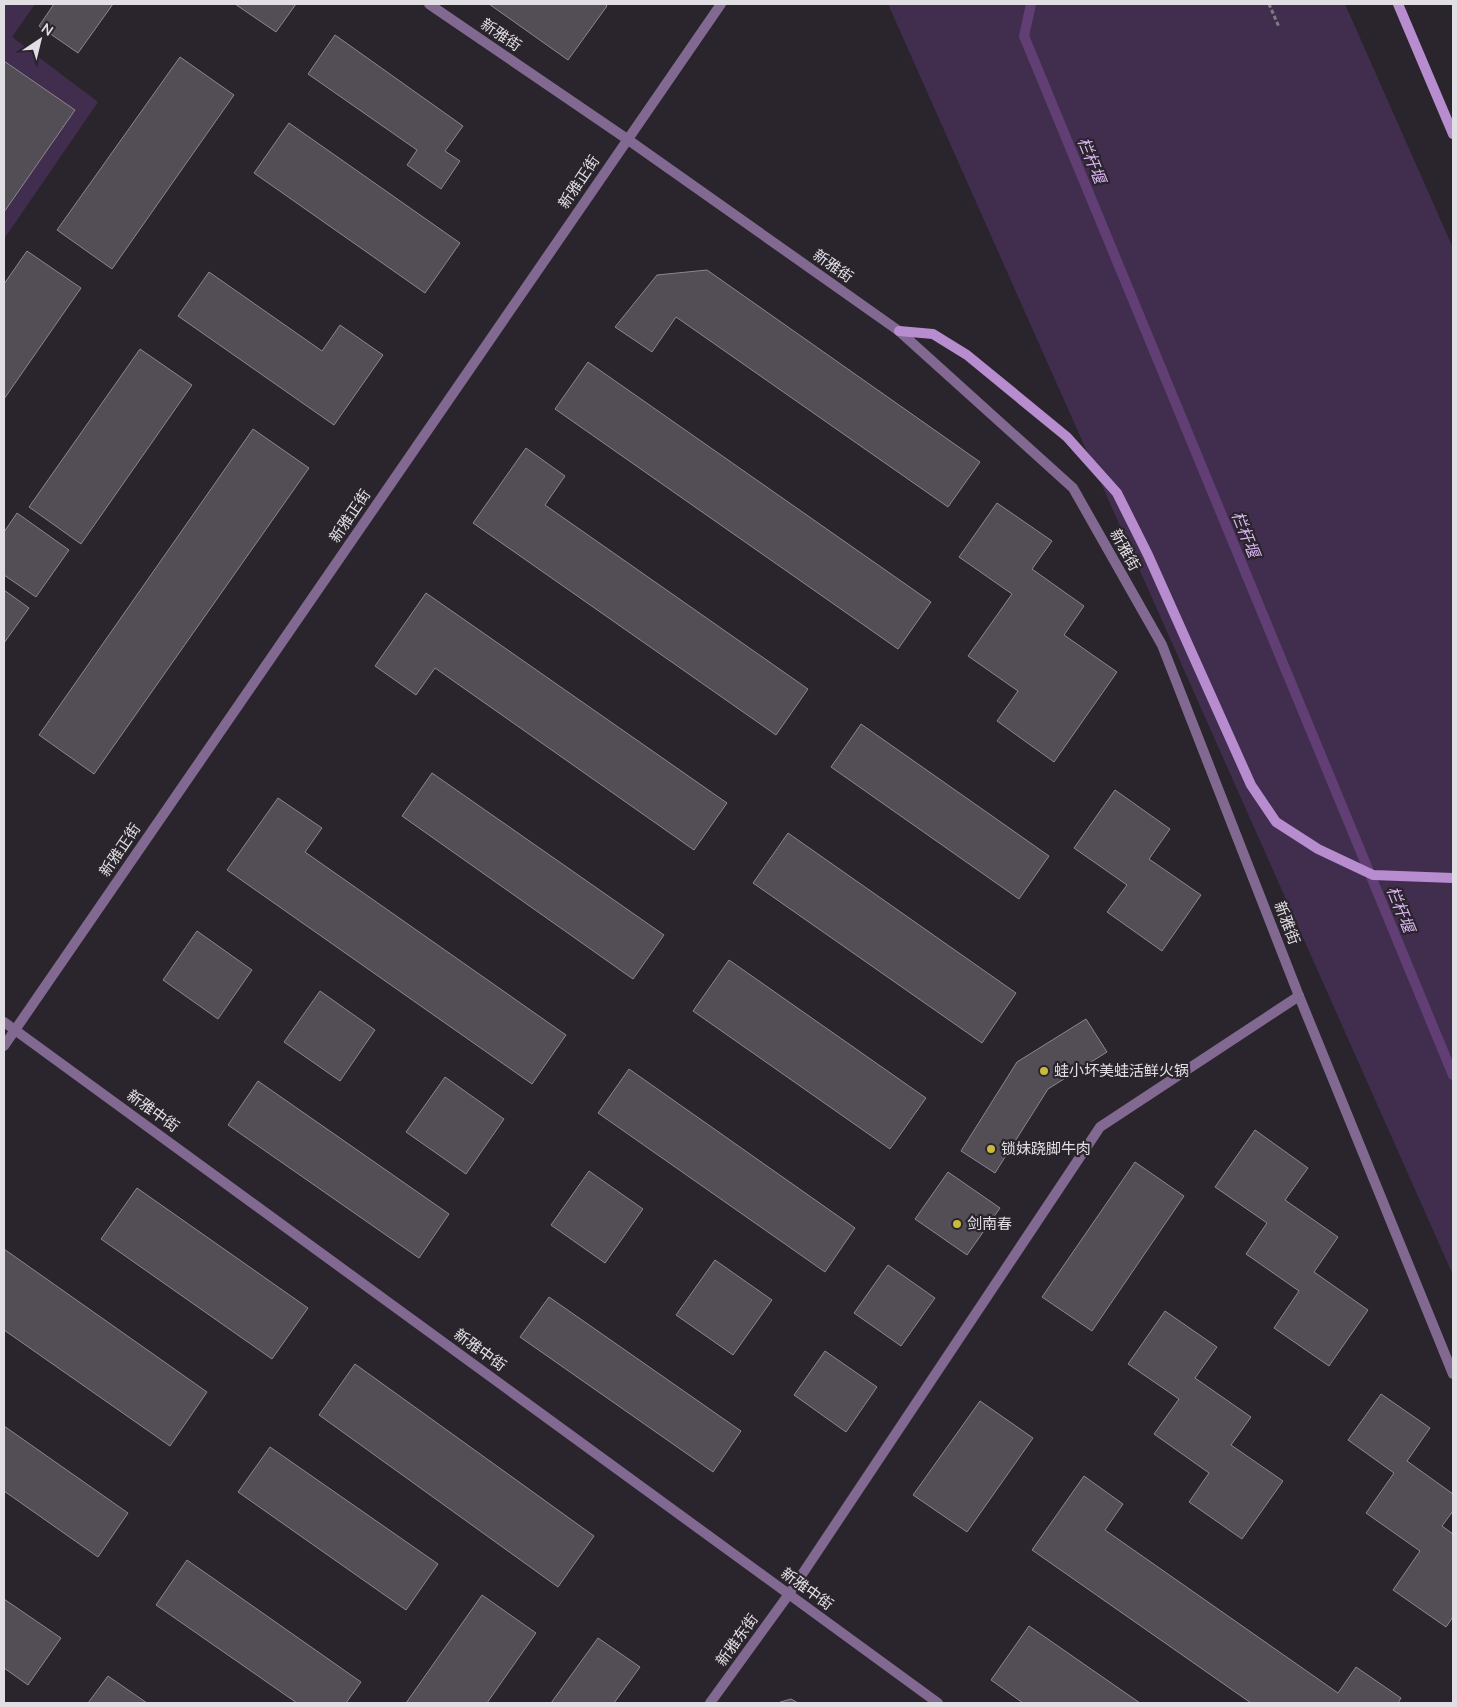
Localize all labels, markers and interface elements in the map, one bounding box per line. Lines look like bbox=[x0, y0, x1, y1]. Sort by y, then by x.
street label: 新雅街 bbox=[477, 14, 525, 56]
north arrow bbox=[15, 15, 65, 65]
text: N bbox=[37, 19, 57, 41]
water label: 栏杆堰 bbox=[1072, 134, 1111, 190]
street label: 新雅正街 bbox=[554, 152, 604, 212]
street label: 新雅街 bbox=[809, 245, 857, 287]
street label: 新雅正街 bbox=[325, 486, 375, 546]
water label: 栏杆堰 bbox=[1226, 508, 1265, 564]
street label: 新雅街 bbox=[1105, 525, 1145, 575]
street label: 新雅正街 bbox=[95, 820, 145, 880]
water label: 栏杆堰 bbox=[1381, 883, 1420, 939]
street label: 新雅街 bbox=[1270, 898, 1304, 948]
place label: 蛙小坏美蛙活鲜火锅 bbox=[1054, 1061, 1189, 1081]
marker: 蛙小坏美蛙活鲜火锅 bbox=[1038, 1065, 1050, 1077]
street label: 新雅中街 bbox=[123, 1085, 183, 1137]
place label: 锁妹跷脚牛肉 bbox=[1001, 1139, 1091, 1159]
marker: 锁妹跷脚牛肉 bbox=[985, 1143, 997, 1155]
place label: 剑南春 bbox=[967, 1214, 1012, 1234]
marker: 剑南春 bbox=[951, 1218, 963, 1230]
street label: 新雅中街 bbox=[450, 1324, 510, 1376]
street label: 新雅中街 bbox=[777, 1563, 837, 1615]
street label: 新雅东街 bbox=[711, 1610, 763, 1670]

